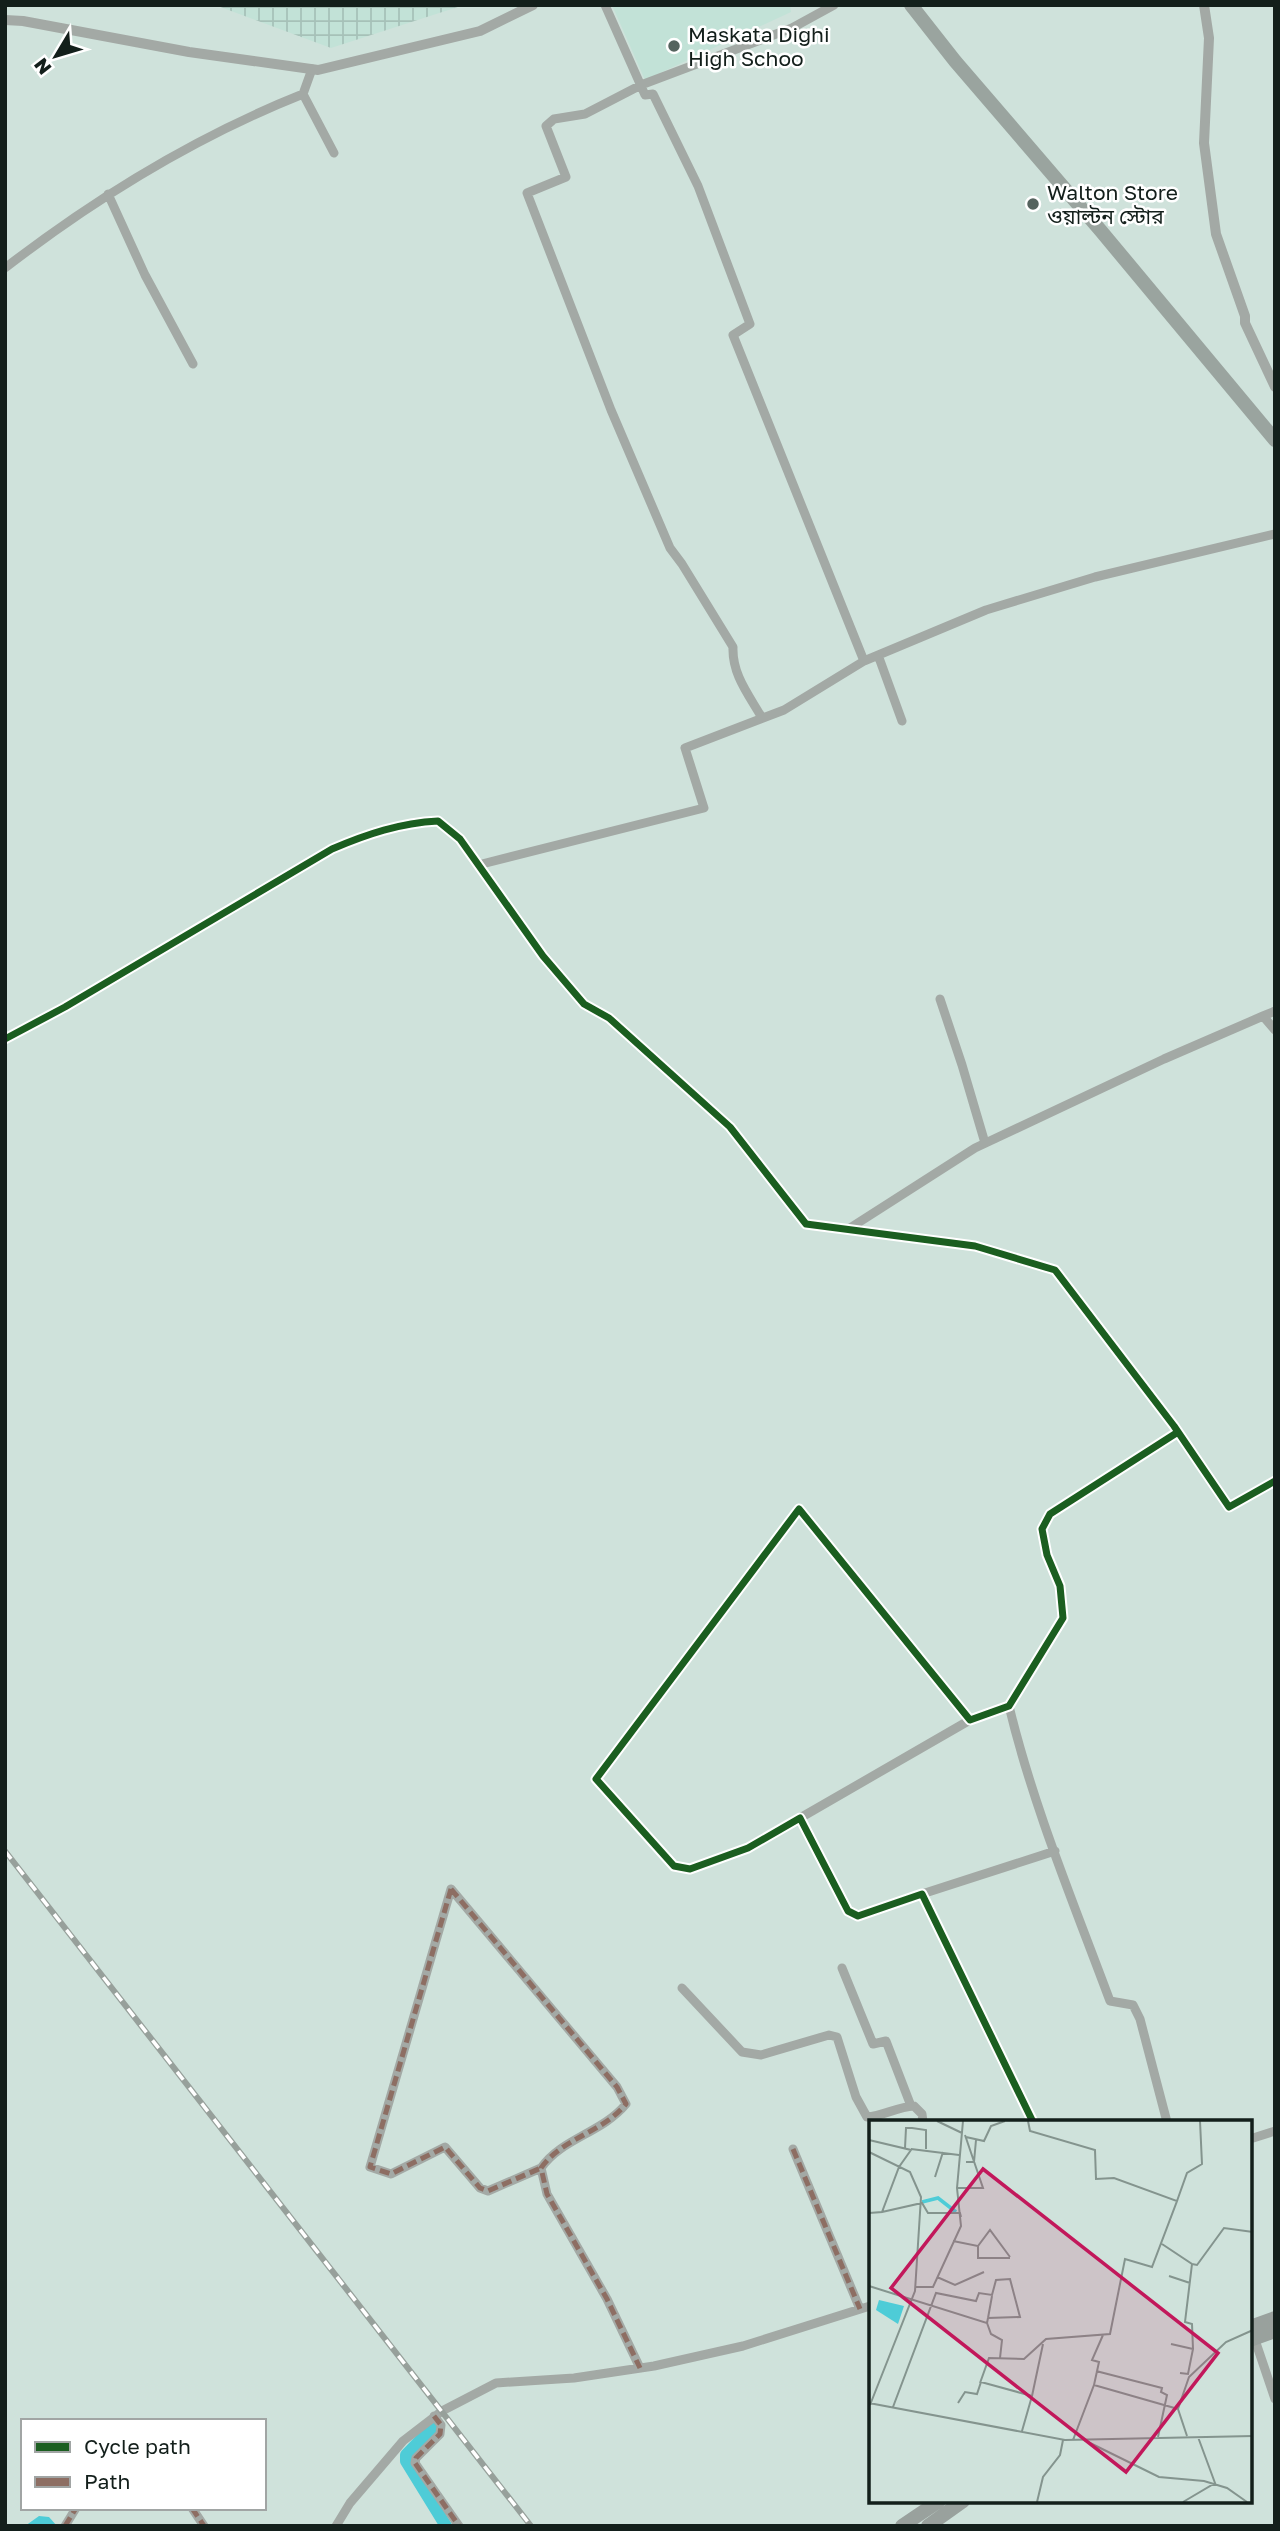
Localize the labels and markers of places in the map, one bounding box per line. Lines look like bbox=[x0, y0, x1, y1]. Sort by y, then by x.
place label: Maskata Dighi High Schoo bbox=[688, 21, 830, 71]
marker: Maskata Dighi High Schoo bbox=[666, 38, 682, 54]
place label: Walton Store ওয়াল্টন স্টোর bbox=[1047, 179, 1178, 229]
marker: Walton Store ওয়াল্টন স্টোর bbox=[1025, 196, 1041, 212]

